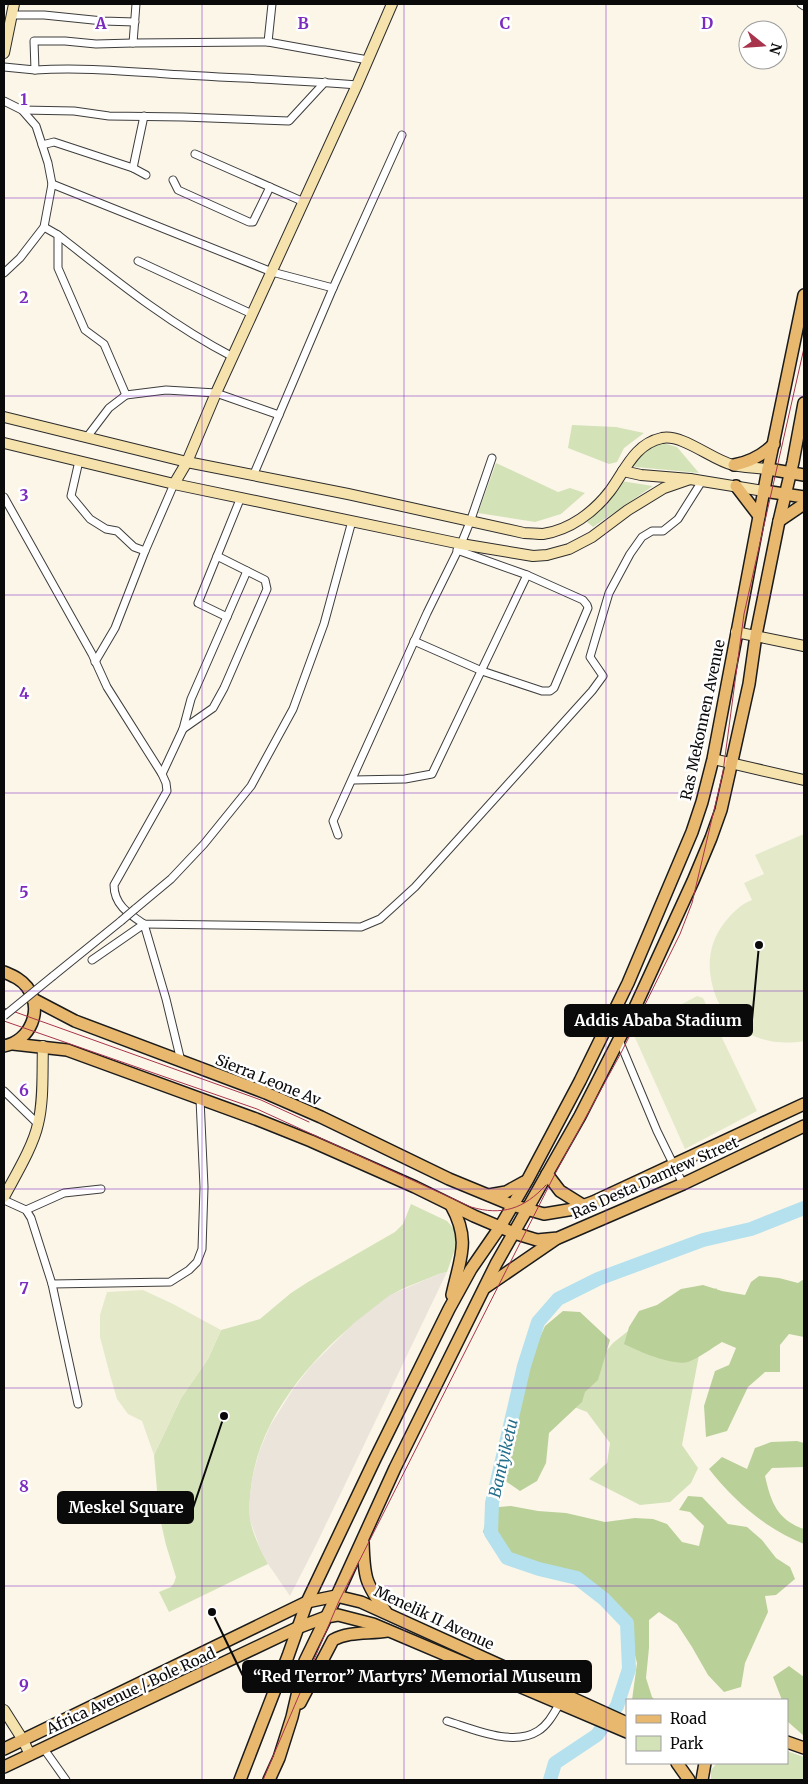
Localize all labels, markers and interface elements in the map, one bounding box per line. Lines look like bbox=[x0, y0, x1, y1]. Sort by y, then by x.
text: A bbox=[94, 13, 107, 33]
text: B bbox=[297, 13, 309, 33]
text: C bbox=[500, 13, 510, 33]
text: D bbox=[701, 13, 713, 33]
north arrow bbox=[738, 20, 788, 70]
text: N bbox=[765, 41, 786, 57]
text: 1 bbox=[20, 89, 28, 109]
text: 2 bbox=[19, 287, 29, 307]
text: 3 bbox=[19, 485, 29, 505]
street label: Ras Mekonnen Avenue bbox=[676, 638, 729, 802]
text: 4 bbox=[19, 683, 29, 703]
text: 5 bbox=[19, 882, 29, 902]
callout: Addis Ababa Stadium bbox=[565, 1005, 752, 1036]
text: Addis Ababa Stadium bbox=[573, 1010, 742, 1030]
street label: Sierra Leone Av bbox=[213, 1050, 324, 1110]
text: 6 bbox=[19, 1080, 29, 1100]
street label: Ras Desta Damtew Street bbox=[568, 1132, 741, 1223]
text: 7 bbox=[19, 1278, 29, 1298]
water label: Bantyiketu bbox=[484, 1417, 522, 1499]
text: 8 bbox=[19, 1476, 29, 1496]
callout: Meskel Square bbox=[58, 1492, 193, 1523]
text: Meskel Square bbox=[68, 1497, 184, 1517]
street label: Menelik II Avenue bbox=[371, 1581, 497, 1654]
street label: Africa Avenue / Bole Road bbox=[42, 1643, 218, 1739]
callout: “Red Terror” Martyrs’ Memorial Museum bbox=[243, 1661, 591, 1692]
text: “Red Terror” Martyrs’ Memorial Museum bbox=[253, 1666, 581, 1686]
text: 9 bbox=[19, 1675, 29, 1695]
legend bbox=[626, 1699, 788, 1764]
text: Road bbox=[670, 1709, 706, 1728]
text: Park bbox=[670, 1734, 704, 1753]

